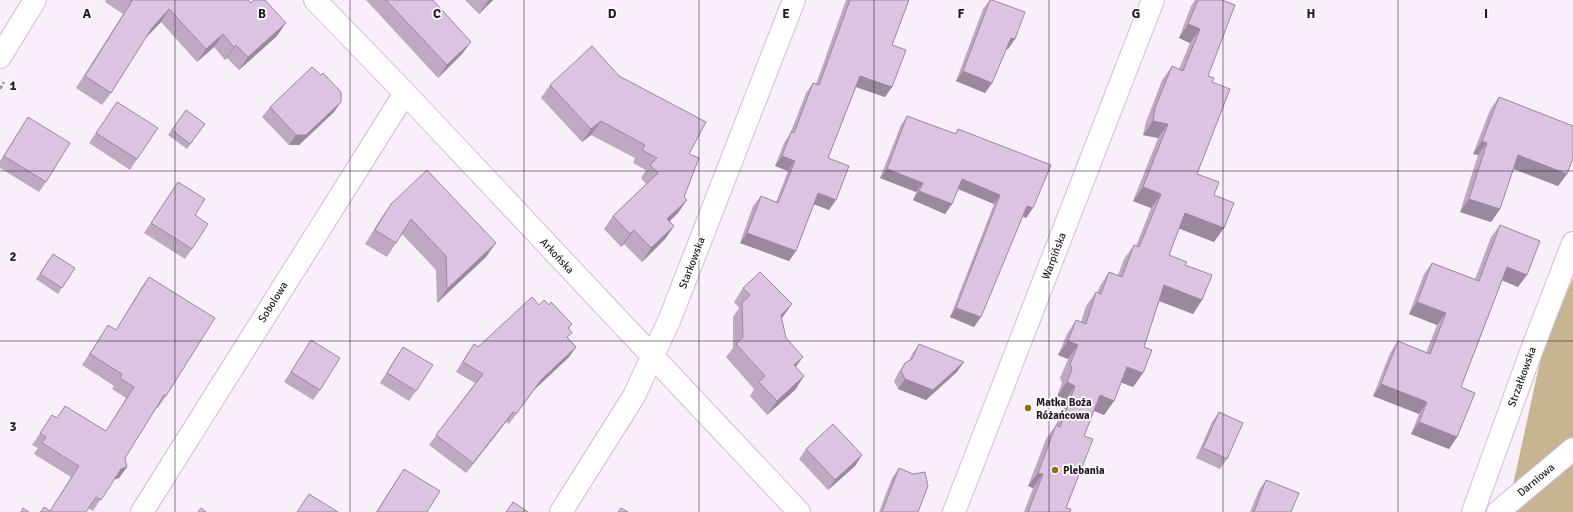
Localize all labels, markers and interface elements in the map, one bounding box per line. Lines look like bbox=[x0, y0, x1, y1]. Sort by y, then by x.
text: A bbox=[83, 6, 92, 22]
text: B bbox=[258, 6, 266, 22]
text: C bbox=[433, 6, 441, 22]
text: D bbox=[608, 6, 617, 22]
text: E bbox=[782, 6, 790, 22]
text: F bbox=[958, 6, 965, 22]
text: G bbox=[1132, 6, 1140, 22]
text: H bbox=[1307, 6, 1315, 22]
text: I bbox=[1484, 6, 1488, 22]
text: 1 bbox=[9, 78, 17, 94]
street label: Warpińska bbox=[1039, 230, 1069, 281]
street label: Starkowska bbox=[676, 235, 708, 291]
street label: Arkońska bbox=[537, 236, 577, 277]
text: 2 bbox=[9, 249, 17, 265]
street label: Sobolowa bbox=[255, 279, 291, 325]
street label: Strzałkowska bbox=[1505, 345, 1539, 409]
place label: Matka Boża Różańcowa bbox=[1036, 396, 1092, 422]
marker: Matka Boża Różańcowa bbox=[1023, 403, 1033, 413]
text: 3 bbox=[9, 419, 17, 435]
street label: Darniowa bbox=[1515, 460, 1558, 499]
place label: Plebania bbox=[1063, 464, 1105, 477]
marker: Plebania bbox=[1050, 465, 1060, 475]

